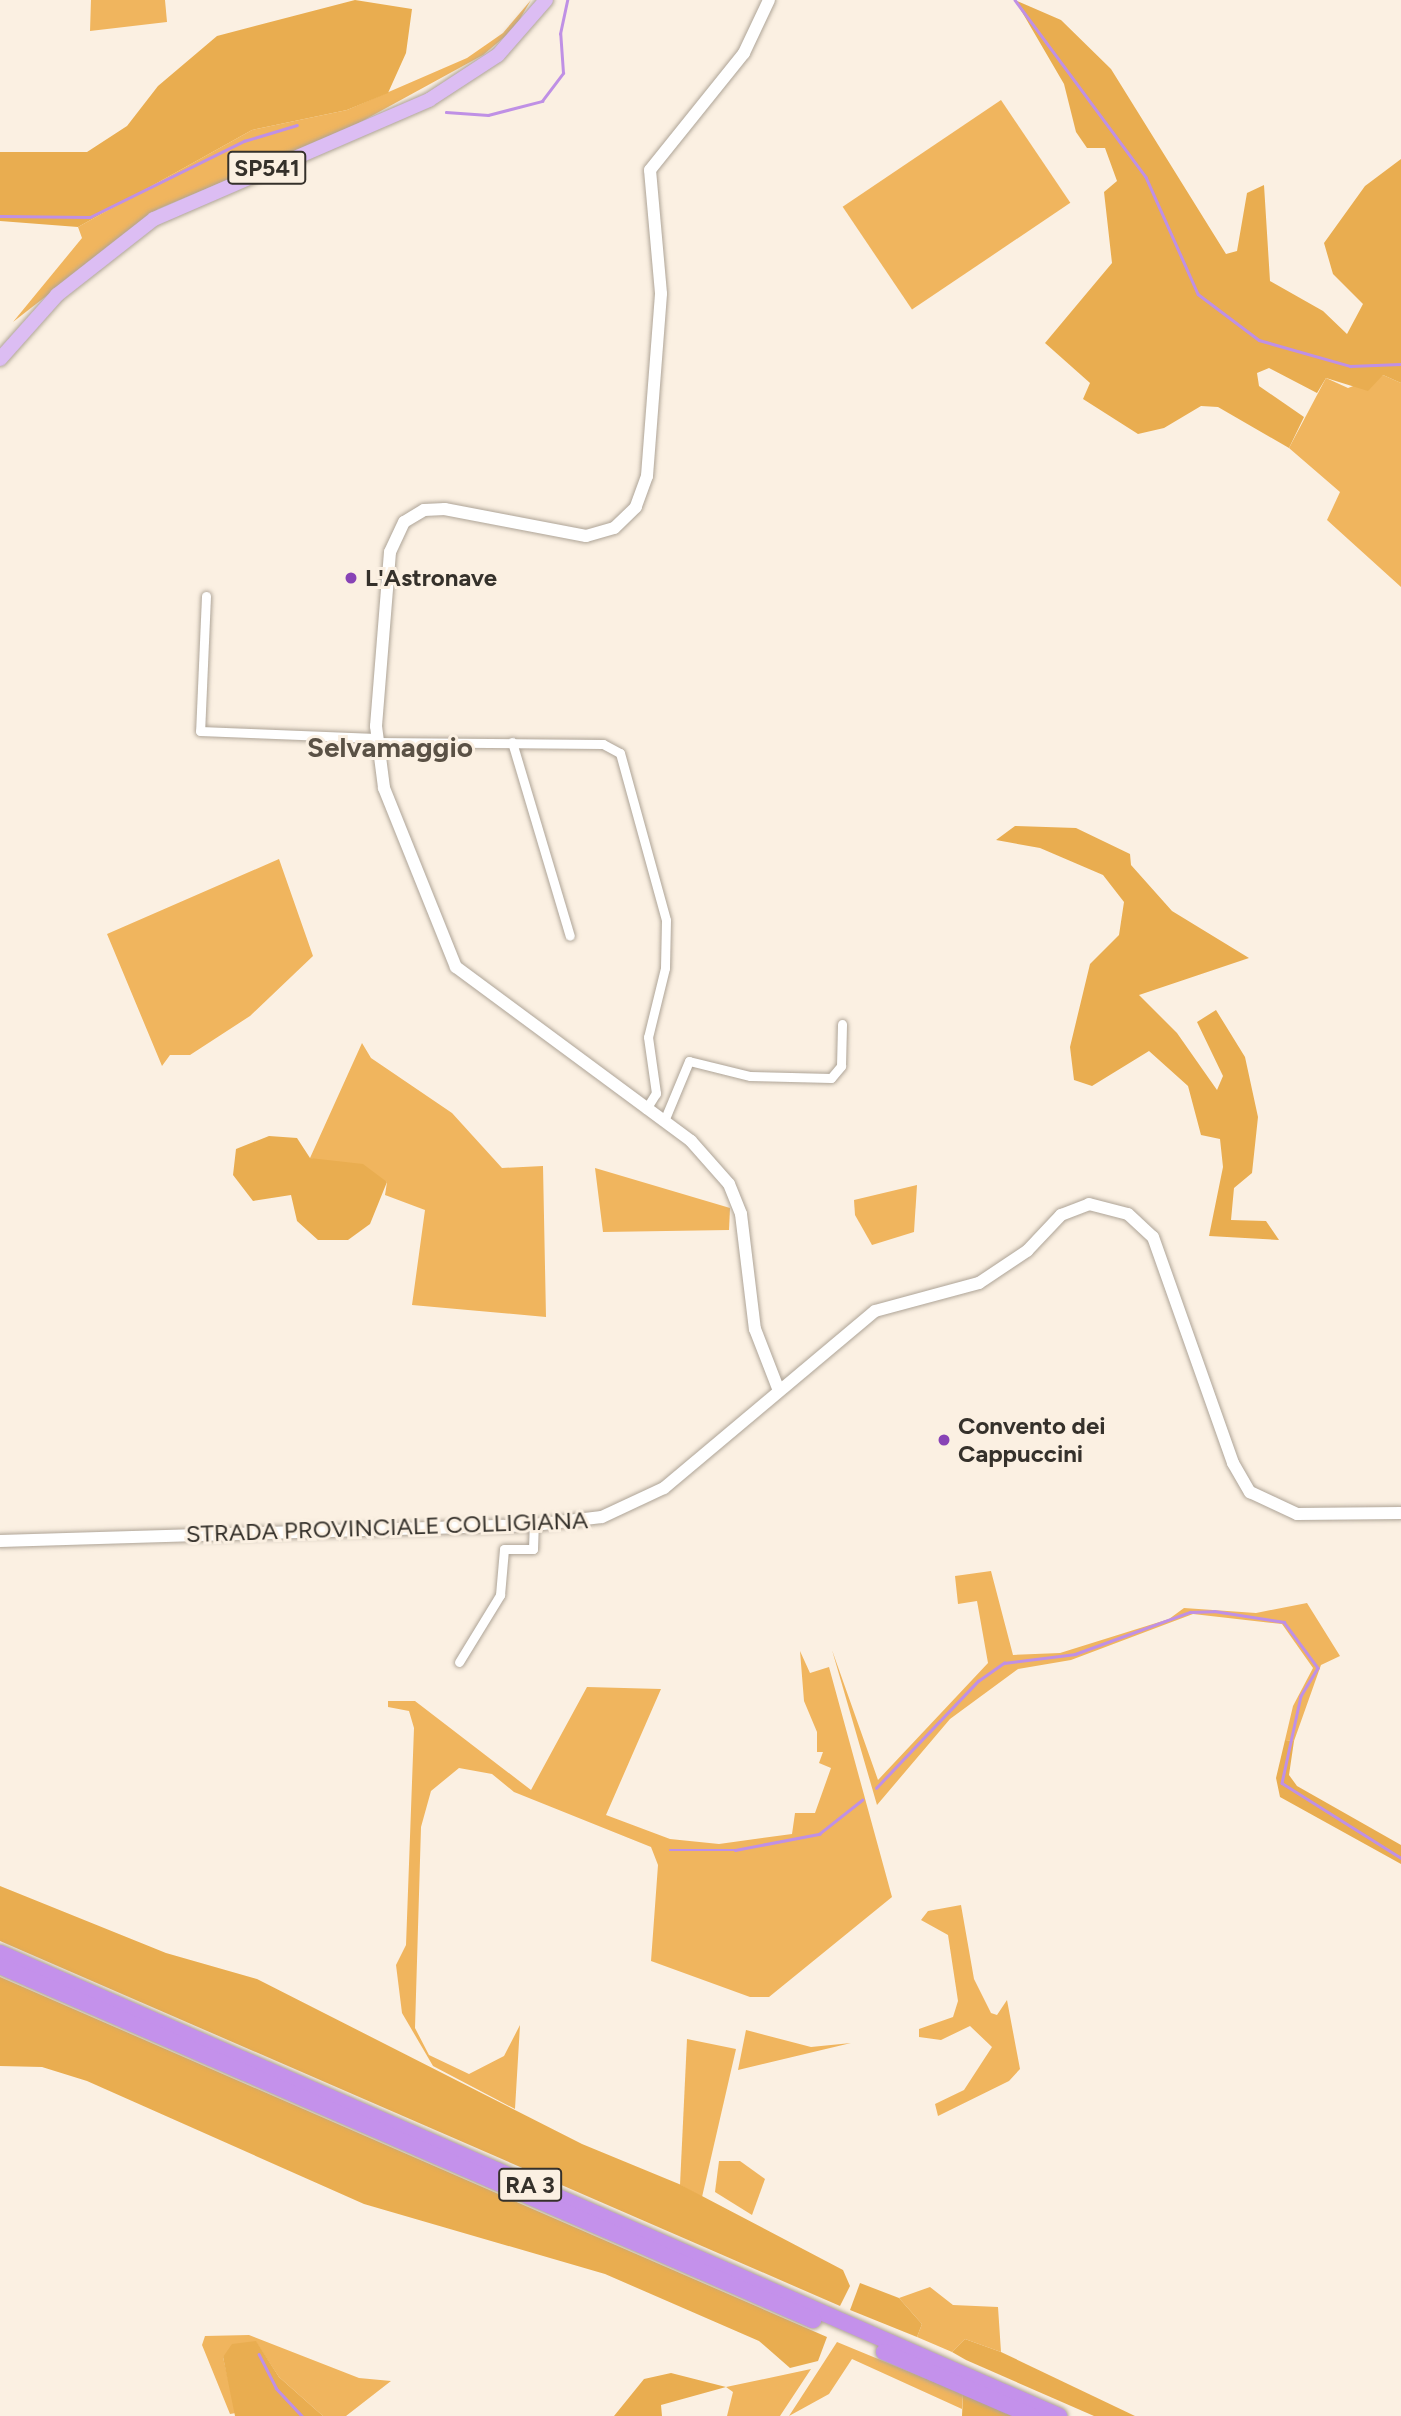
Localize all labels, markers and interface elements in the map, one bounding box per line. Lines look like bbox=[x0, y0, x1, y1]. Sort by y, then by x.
road number: SP541 bbox=[227, 148, 307, 188]
place label: L'Astronave bbox=[365, 564, 497, 592]
marker: L'Astronave bbox=[343, 570, 359, 586]
district label: Selvamaggio bbox=[307, 730, 473, 764]
place label: Convento dei Cappuccini bbox=[958, 1412, 1105, 1468]
marker: Convento dei Cappuccini bbox=[936, 1432, 952, 1448]
street label: STRADA PROVINCIALE COLLIGIANA bbox=[185, 1506, 589, 1548]
road number: RA 3 bbox=[497, 2166, 563, 2204]

